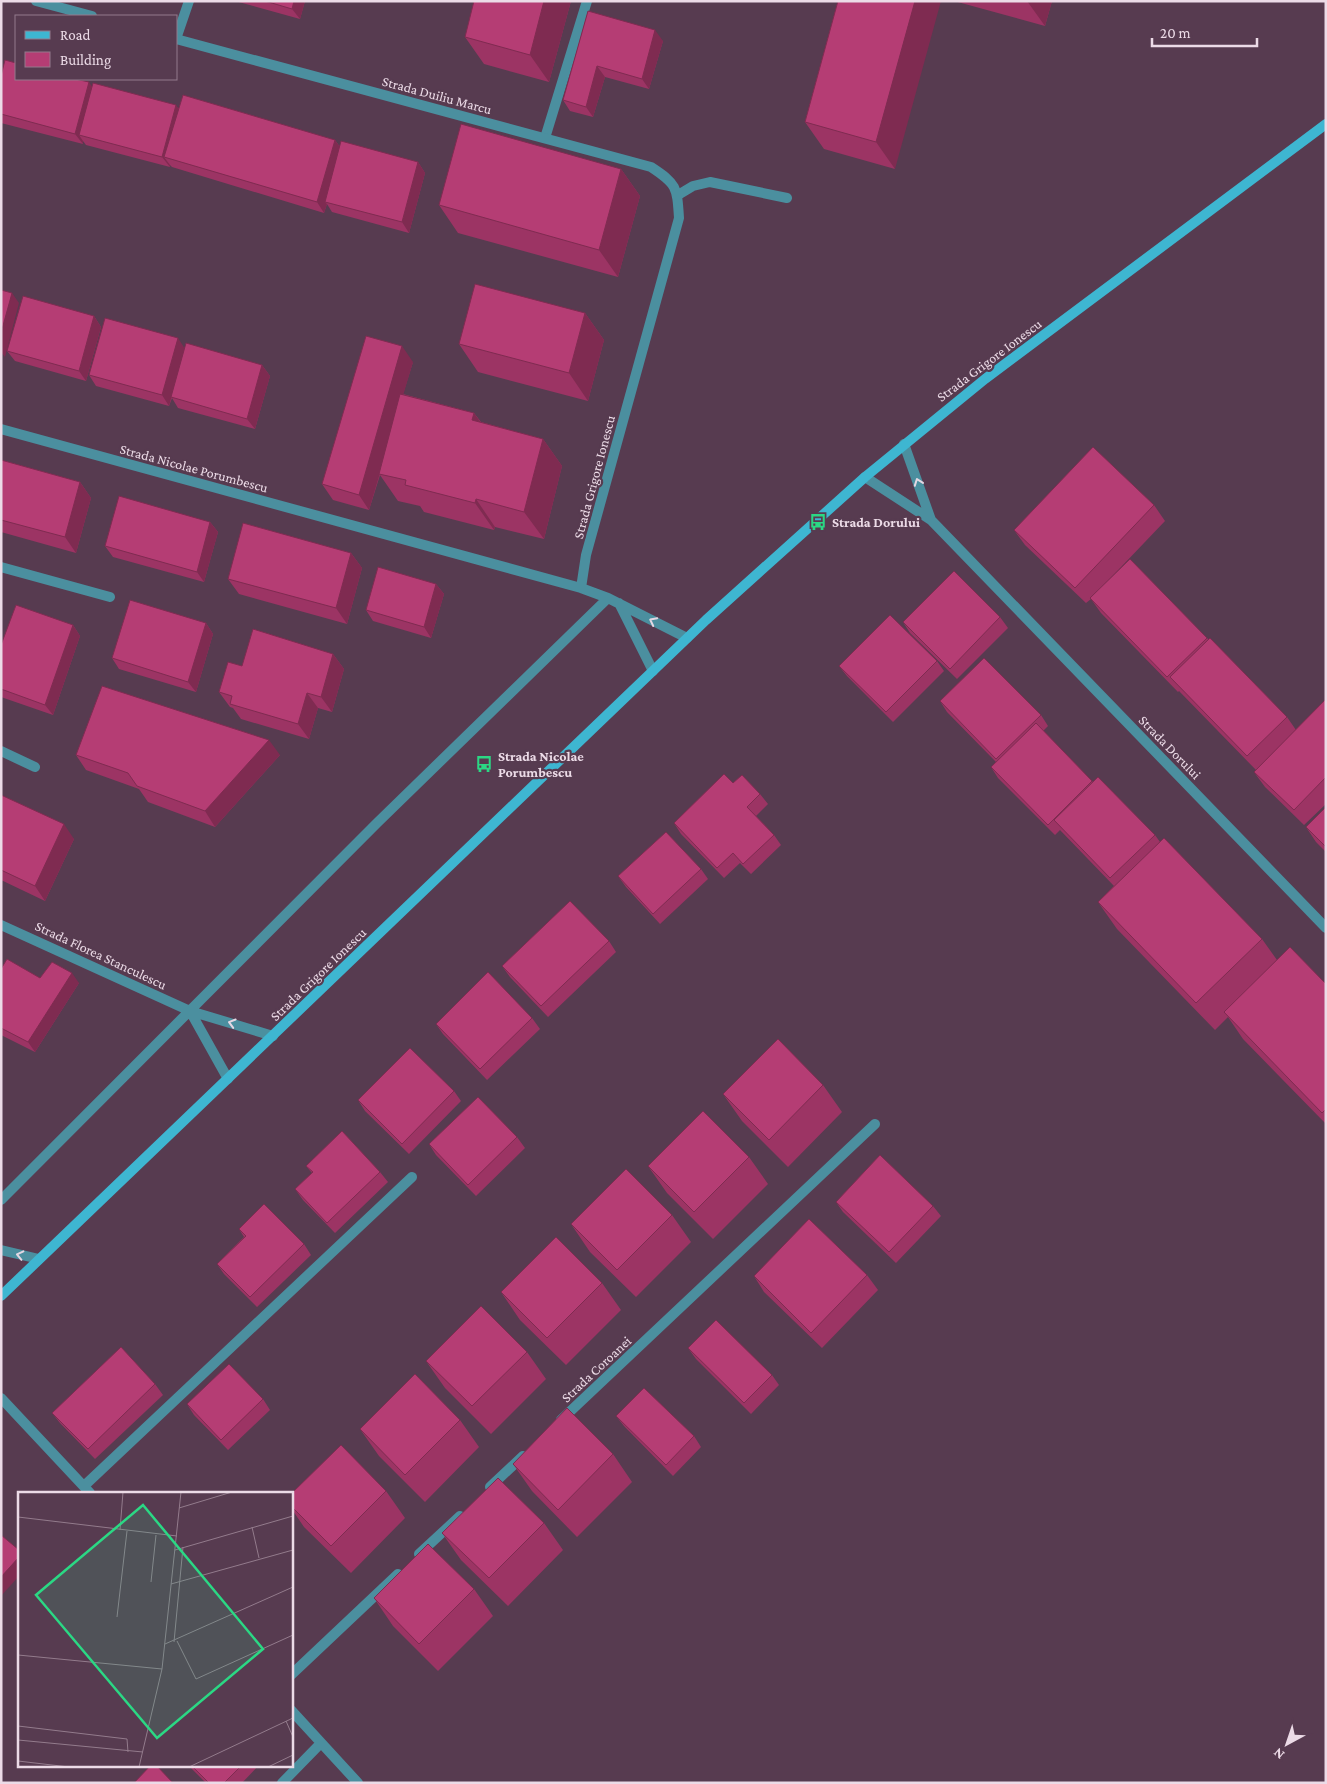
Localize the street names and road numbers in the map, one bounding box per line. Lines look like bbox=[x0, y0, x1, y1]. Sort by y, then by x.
street label: Strada Duiliu Marcu bbox=[381, 73, 494, 117]
street label: Strada Grigore Ionescu bbox=[933, 315, 1045, 405]
street label: Strada Grigore Ionescu bbox=[570, 413, 618, 540]
street label: Strada Nicolae Porumbescu bbox=[118, 441, 270, 496]
street label: Strada Dorului bbox=[1136, 712, 1205, 782]
street label: Strada Florea Stanculescu bbox=[33, 917, 170, 993]
street label: Strada Grigore Ionescu bbox=[267, 924, 370, 1024]
street label: Strada Coroanei bbox=[558, 1332, 634, 1405]

